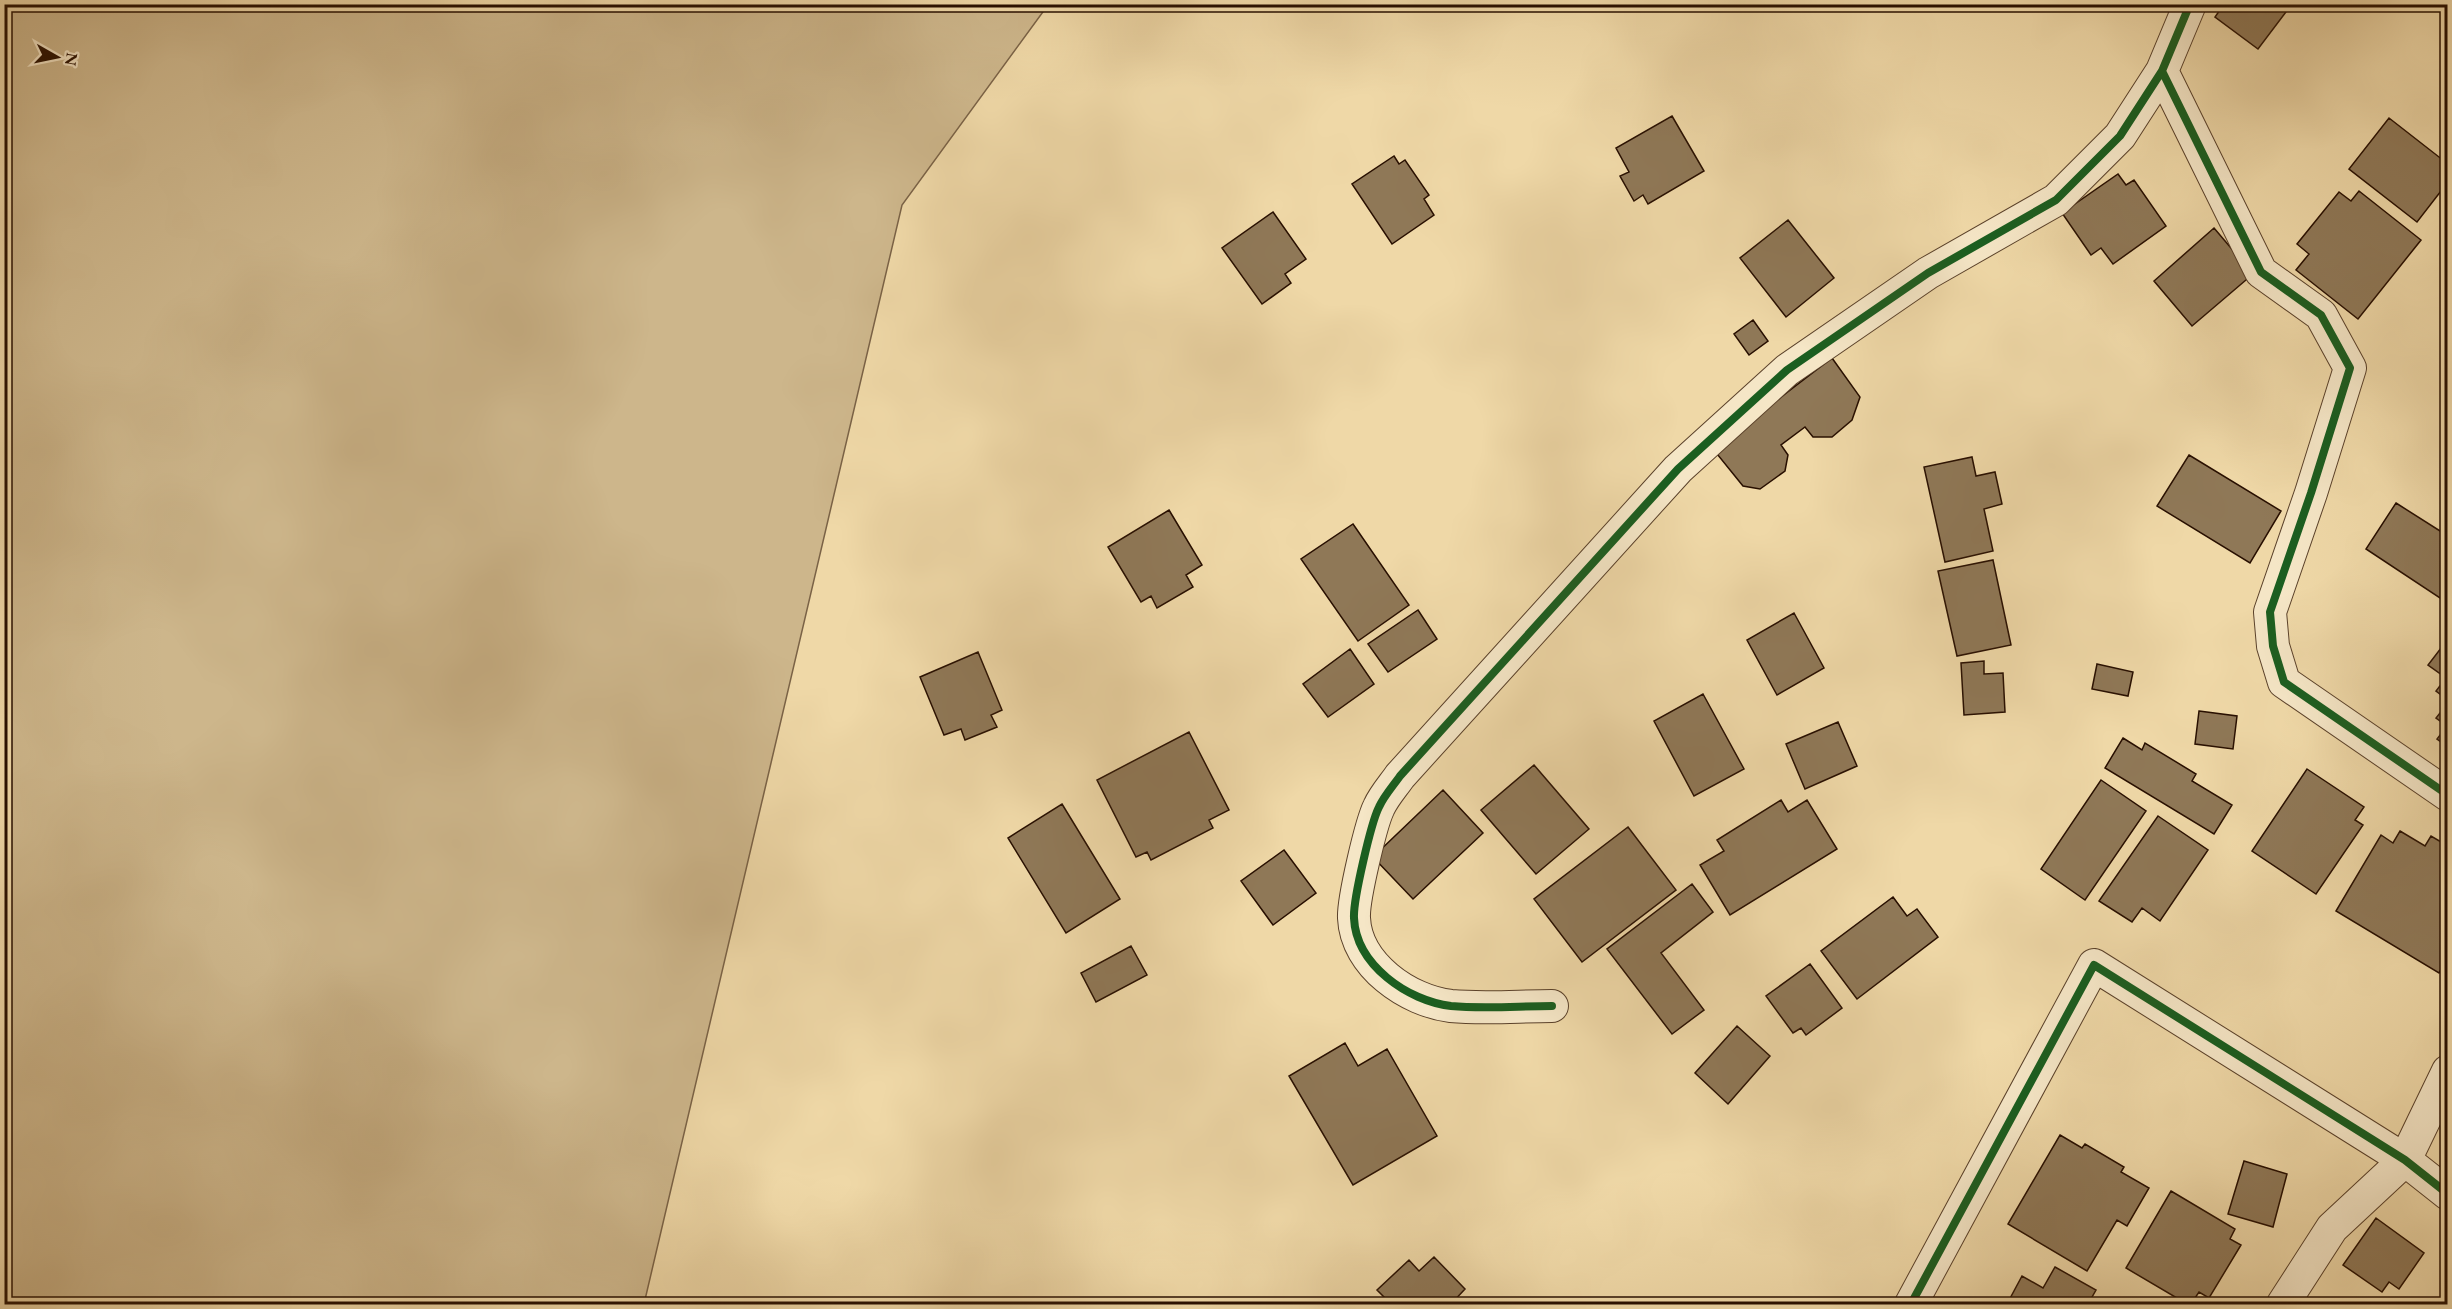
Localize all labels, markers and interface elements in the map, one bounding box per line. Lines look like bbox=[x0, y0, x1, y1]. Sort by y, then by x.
north arrow bbox=[27, 27, 87, 87]
text: N bbox=[60, 51, 83, 67]

